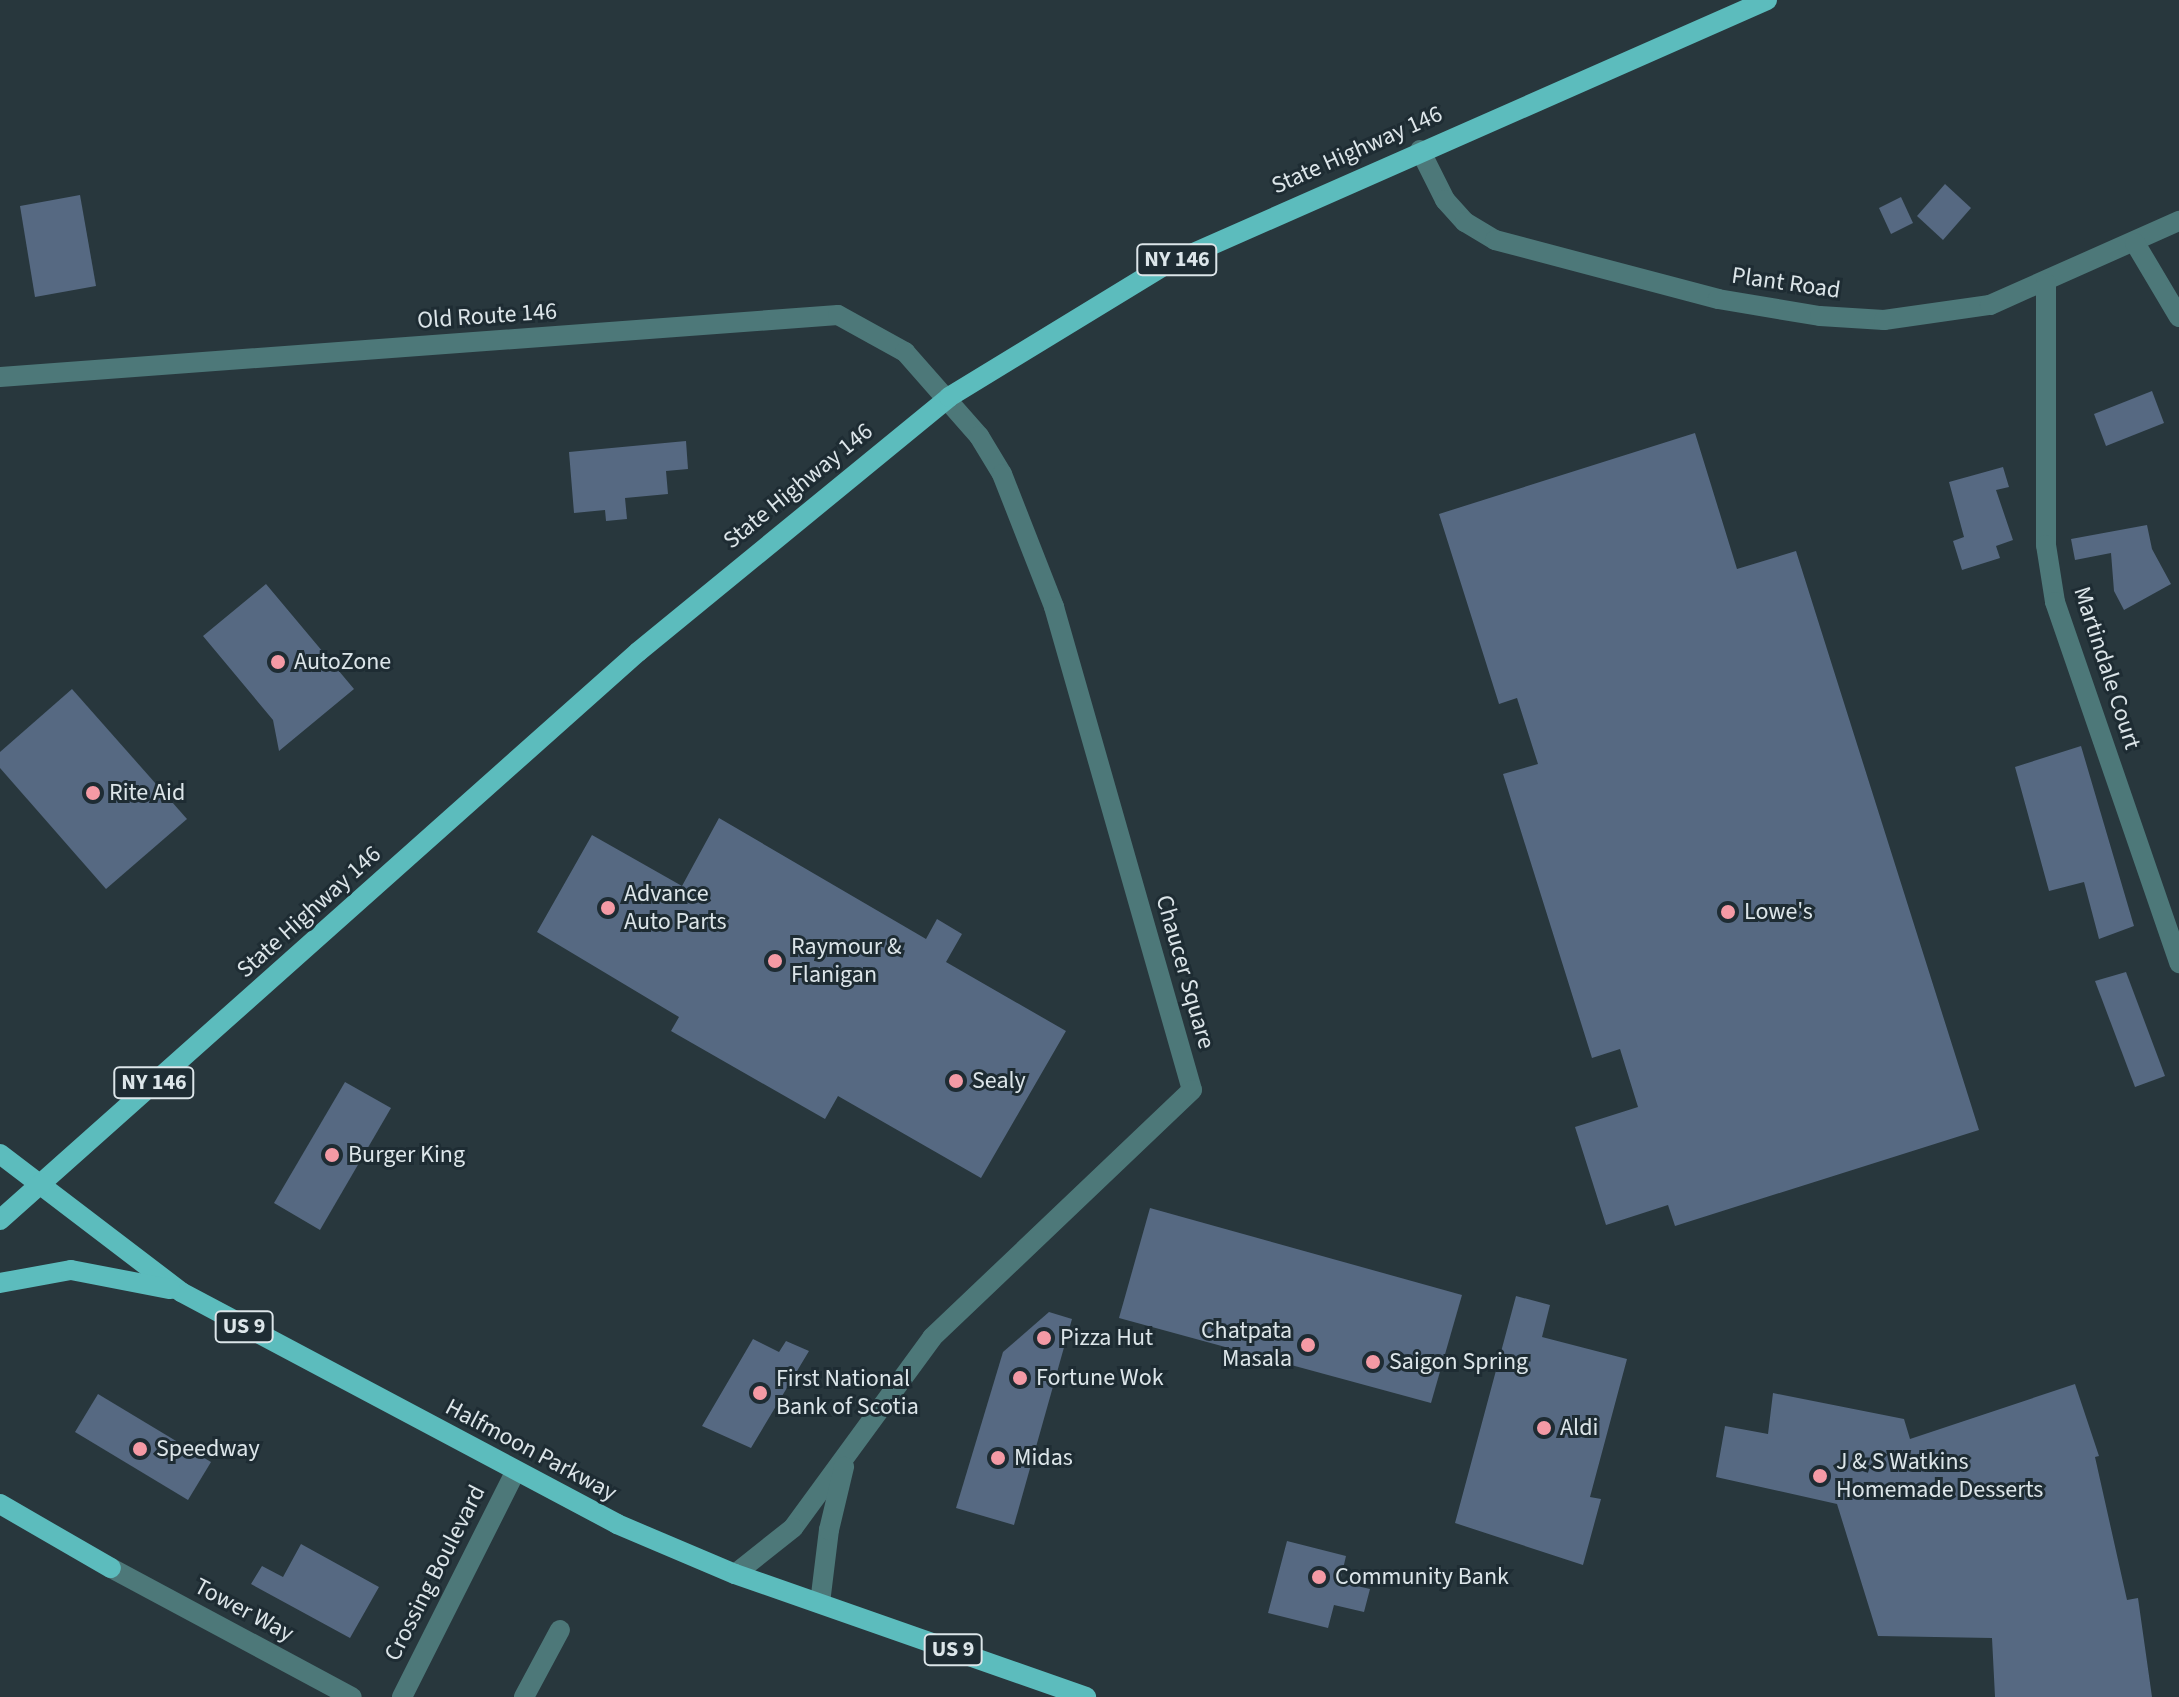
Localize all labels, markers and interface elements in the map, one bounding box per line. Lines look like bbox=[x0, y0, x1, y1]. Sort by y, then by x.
street label: State Highway 146 bbox=[1267, 99, 1447, 201]
road number: NY 146 bbox=[1135, 242, 1219, 278]
street label: Plant Road bbox=[1730, 261, 1842, 305]
street label: Old Route 146 bbox=[416, 297, 558, 335]
street label: State Highway 146 bbox=[718, 417, 878, 555]
street label: Martindale Court bbox=[2067, 583, 2147, 753]
place label: AutoZone bbox=[294, 648, 391, 676]
marker: AutoZone bbox=[269, 653, 287, 671]
place label: Rite Aid bbox=[109, 779, 185, 807]
marker: Rite Aid bbox=[84, 784, 102, 802]
street label: State Highway 146 bbox=[231, 840, 387, 984]
place label: Advance Auto Parts bbox=[624, 880, 726, 936]
street label: Chaucer Square bbox=[1149, 892, 1221, 1052]
place label: Lowe's bbox=[1744, 898, 1813, 926]
marker: Advance Auto Parts bbox=[599, 899, 617, 917]
marker: Lowe's bbox=[1719, 903, 1737, 921]
place label: Raymour & Flanigan bbox=[791, 933, 902, 989]
marker: Raymour & Flanigan bbox=[766, 952, 784, 970]
road number: NY 146 bbox=[112, 1065, 196, 1101]
place label: Sealy bbox=[972, 1067, 1026, 1095]
marker: Sealy bbox=[947, 1072, 965, 1090]
place label: Burger King bbox=[348, 1141, 465, 1169]
marker: Burger King bbox=[323, 1146, 341, 1164]
road number: US 9 bbox=[214, 1309, 274, 1345]
place label: Chatpata Masala bbox=[1201, 1317, 1292, 1373]
place label: Pizza Hut bbox=[1060, 1324, 1153, 1352]
marker: Pizza Hut bbox=[1035, 1329, 1053, 1347]
marker: Chatpata Masala bbox=[1299, 1336, 1317, 1354]
place label: Saigon Spring bbox=[1389, 1348, 1528, 1376]
marker: Saigon Spring bbox=[1364, 1353, 1382, 1371]
place label: Fortune Wok bbox=[1036, 1364, 1164, 1392]
place label: First National Bank of Scotia bbox=[776, 1365, 919, 1421]
marker: Fortune Wok bbox=[1011, 1369, 1029, 1387]
marker: First National Bank of Scotia bbox=[751, 1384, 769, 1402]
street label: Halfmoon Parkway bbox=[440, 1393, 622, 1507]
place label: Aldi bbox=[1560, 1414, 1598, 1442]
marker: Aldi bbox=[1535, 1419, 1553, 1437]
place label: Speedway bbox=[156, 1435, 260, 1463]
marker: Speedway bbox=[131, 1440, 149, 1458]
place label: Midas bbox=[1014, 1444, 1073, 1472]
place label: J & S Watkins Homemade Desserts bbox=[1836, 1448, 2043, 1504]
marker: Midas bbox=[989, 1449, 1007, 1467]
marker: J & S Watkins Homemade Desserts bbox=[1811, 1467, 1829, 1485]
street label: Crossing Boulevard bbox=[378, 1480, 492, 1666]
place label: Community Bank bbox=[1335, 1563, 1509, 1591]
marker: Community Bank bbox=[1310, 1568, 1328, 1586]
street label: Tower Way bbox=[189, 1572, 299, 1648]
road number: US 9 bbox=[923, 1632, 983, 1668]

